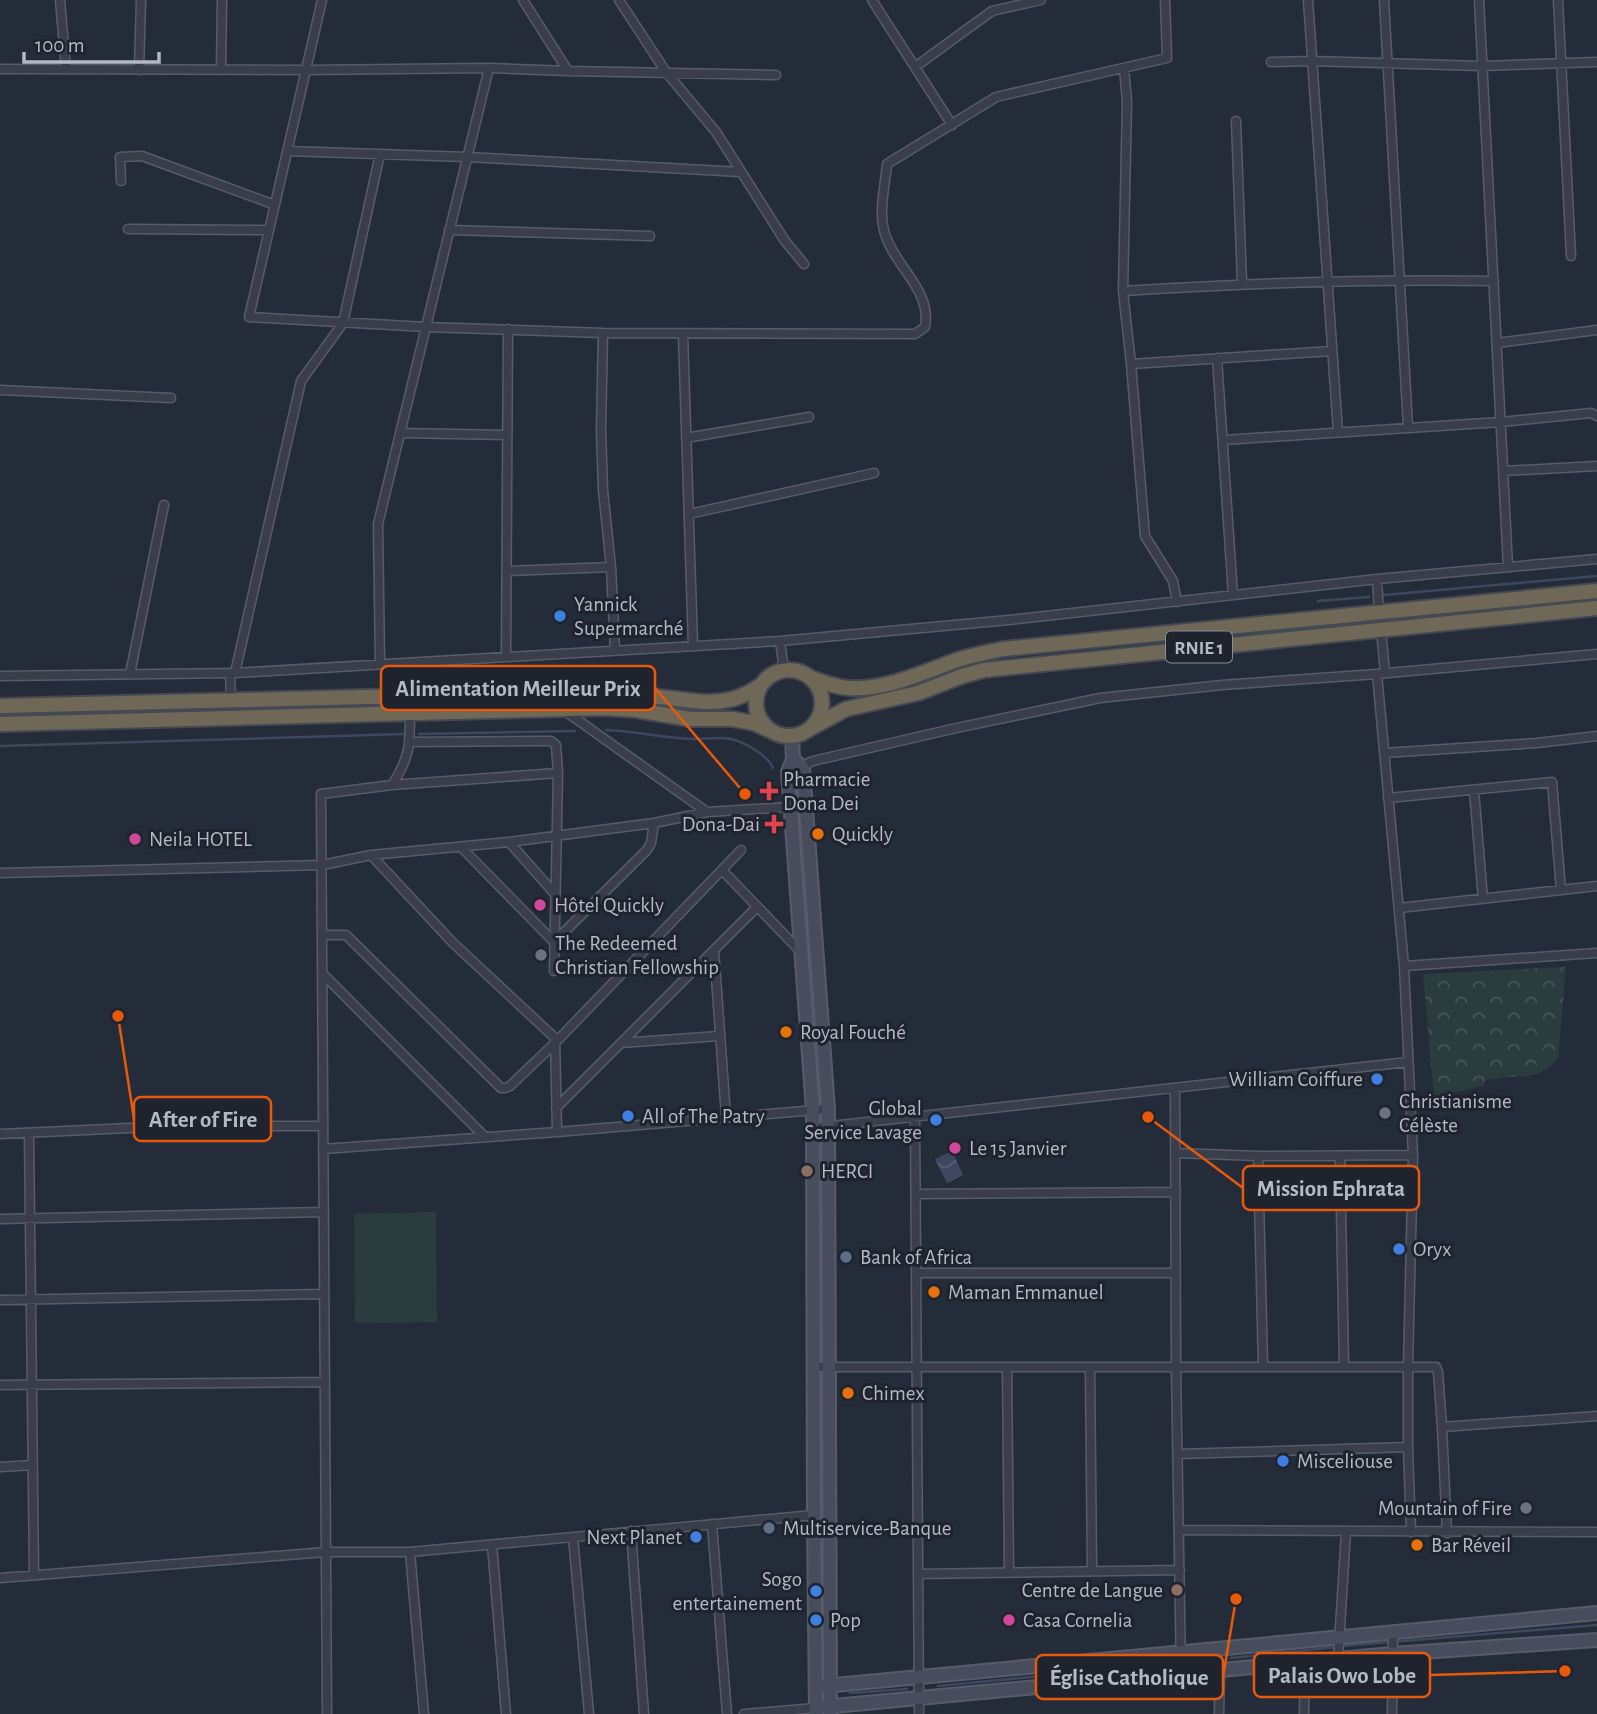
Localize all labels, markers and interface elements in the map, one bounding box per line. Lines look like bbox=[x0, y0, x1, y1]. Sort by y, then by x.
scale bar bbox=[24, 21, 159, 65]
text: 100 m bbox=[35, 35, 85, 56]
place label: Yannick Supermarché bbox=[574, 594, 684, 639]
marker: Yannick Supermarché bbox=[552, 608, 568, 624]
road number: RNIE 1 bbox=[1166, 632, 1232, 662]
callout: Alimentation Meilleur Prix bbox=[381, 666, 655, 710]
text: Alimentation Meilleur Prix bbox=[395, 678, 641, 701]
place label: Pharmacie Dona Dei bbox=[783, 769, 870, 814]
marker: Pharmacie Dona Dei bbox=[761, 783, 777, 799]
place label: Dona-Dai bbox=[682, 814, 760, 835]
marker: Dona-Dai bbox=[766, 816, 782, 832]
place label: Quickly bbox=[832, 824, 893, 845]
marker: Quickly bbox=[810, 826, 826, 842]
place label: Neila HOTEL bbox=[149, 829, 252, 850]
marker: Neila HOTEL bbox=[127, 831, 143, 847]
place label: Hôtel Quickly bbox=[554, 895, 664, 916]
marker: Hôtel Quickly bbox=[532, 897, 548, 913]
place label: The Redeemed Christian Fellowship bbox=[555, 933, 719, 978]
marker: The Redeemed Christian Fellowship bbox=[533, 947, 549, 963]
place label: Royal Fouché bbox=[800, 1022, 906, 1043]
marker: Royal Fouché bbox=[778, 1024, 794, 1040]
place label: William Coiffure bbox=[1228, 1069, 1363, 1090]
marker: William Coiffure bbox=[1369, 1071, 1385, 1087]
place label: Christianisme Célèste bbox=[1399, 1091, 1512, 1136]
callout: After of Fire bbox=[134, 1097, 271, 1141]
place label: Global Service Lavage bbox=[804, 1098, 922, 1143]
marker: Christianisme Célèste bbox=[1377, 1105, 1393, 1121]
place label: All of The Patry bbox=[642, 1106, 765, 1127]
marker: All of The Patry bbox=[620, 1108, 636, 1124]
text: After of Fire bbox=[149, 1109, 257, 1132]
marker: Global Service Lavage bbox=[928, 1112, 944, 1128]
place label: Le 15 Janvier bbox=[969, 1138, 1067, 1159]
marker: Le 15 Janvier bbox=[947, 1140, 963, 1156]
place label: HERCI bbox=[821, 1161, 873, 1182]
marker: HERCI bbox=[799, 1163, 815, 1179]
callout: Mission Ephrata bbox=[1243, 1166, 1419, 1210]
text: Mission Ephrata bbox=[1257, 1178, 1405, 1201]
place label: Oryx bbox=[1413, 1239, 1451, 1260]
marker: Oryx bbox=[1391, 1241, 1407, 1257]
place label: Bank of Africa bbox=[860, 1247, 973, 1268]
marker: Bank of Africa bbox=[838, 1249, 854, 1265]
place label: Maman Emmanuel bbox=[948, 1282, 1104, 1303]
marker: Maman Emmanuel bbox=[926, 1284, 942, 1300]
place label: Chimex bbox=[862, 1383, 925, 1404]
marker: Chimex bbox=[840, 1385, 856, 1401]
place label: Misceliouse bbox=[1297, 1451, 1393, 1472]
marker: Misceliouse bbox=[1275, 1453, 1291, 1469]
place label: Mountain of Fire bbox=[1378, 1498, 1512, 1519]
marker: Mountain of Fire bbox=[1518, 1500, 1534, 1516]
place label: Multiservice-Banque bbox=[783, 1518, 952, 1539]
marker: Multiservice-Banque bbox=[761, 1520, 777, 1536]
place label: Next Planet bbox=[586, 1527, 682, 1548]
marker: Next Planet bbox=[688, 1529, 704, 1545]
place label: Bar Réveil bbox=[1431, 1535, 1511, 1556]
marker: Bar Réveil bbox=[1409, 1537, 1425, 1553]
place label: Sogo entertainement bbox=[673, 1569, 802, 1614]
place label: Centre de Langue bbox=[1022, 1580, 1163, 1601]
marker: Centre de Langue bbox=[1169, 1582, 1185, 1598]
marker: Sogo entertainement bbox=[808, 1583, 824, 1599]
place label: Pop bbox=[830, 1610, 861, 1631]
place label: Casa Cornelia bbox=[1023, 1610, 1133, 1631]
marker: Pop bbox=[808, 1612, 824, 1628]
marker: Casa Cornelia bbox=[1001, 1612, 1017, 1628]
callout: Palais Owo Lobe bbox=[1254, 1653, 1430, 1697]
callout: Église Catholique bbox=[1036, 1655, 1223, 1699]
text: Église Catholique bbox=[1049, 1664, 1209, 1690]
text: Palais Owo Lobe bbox=[1268, 1665, 1416, 1688]

